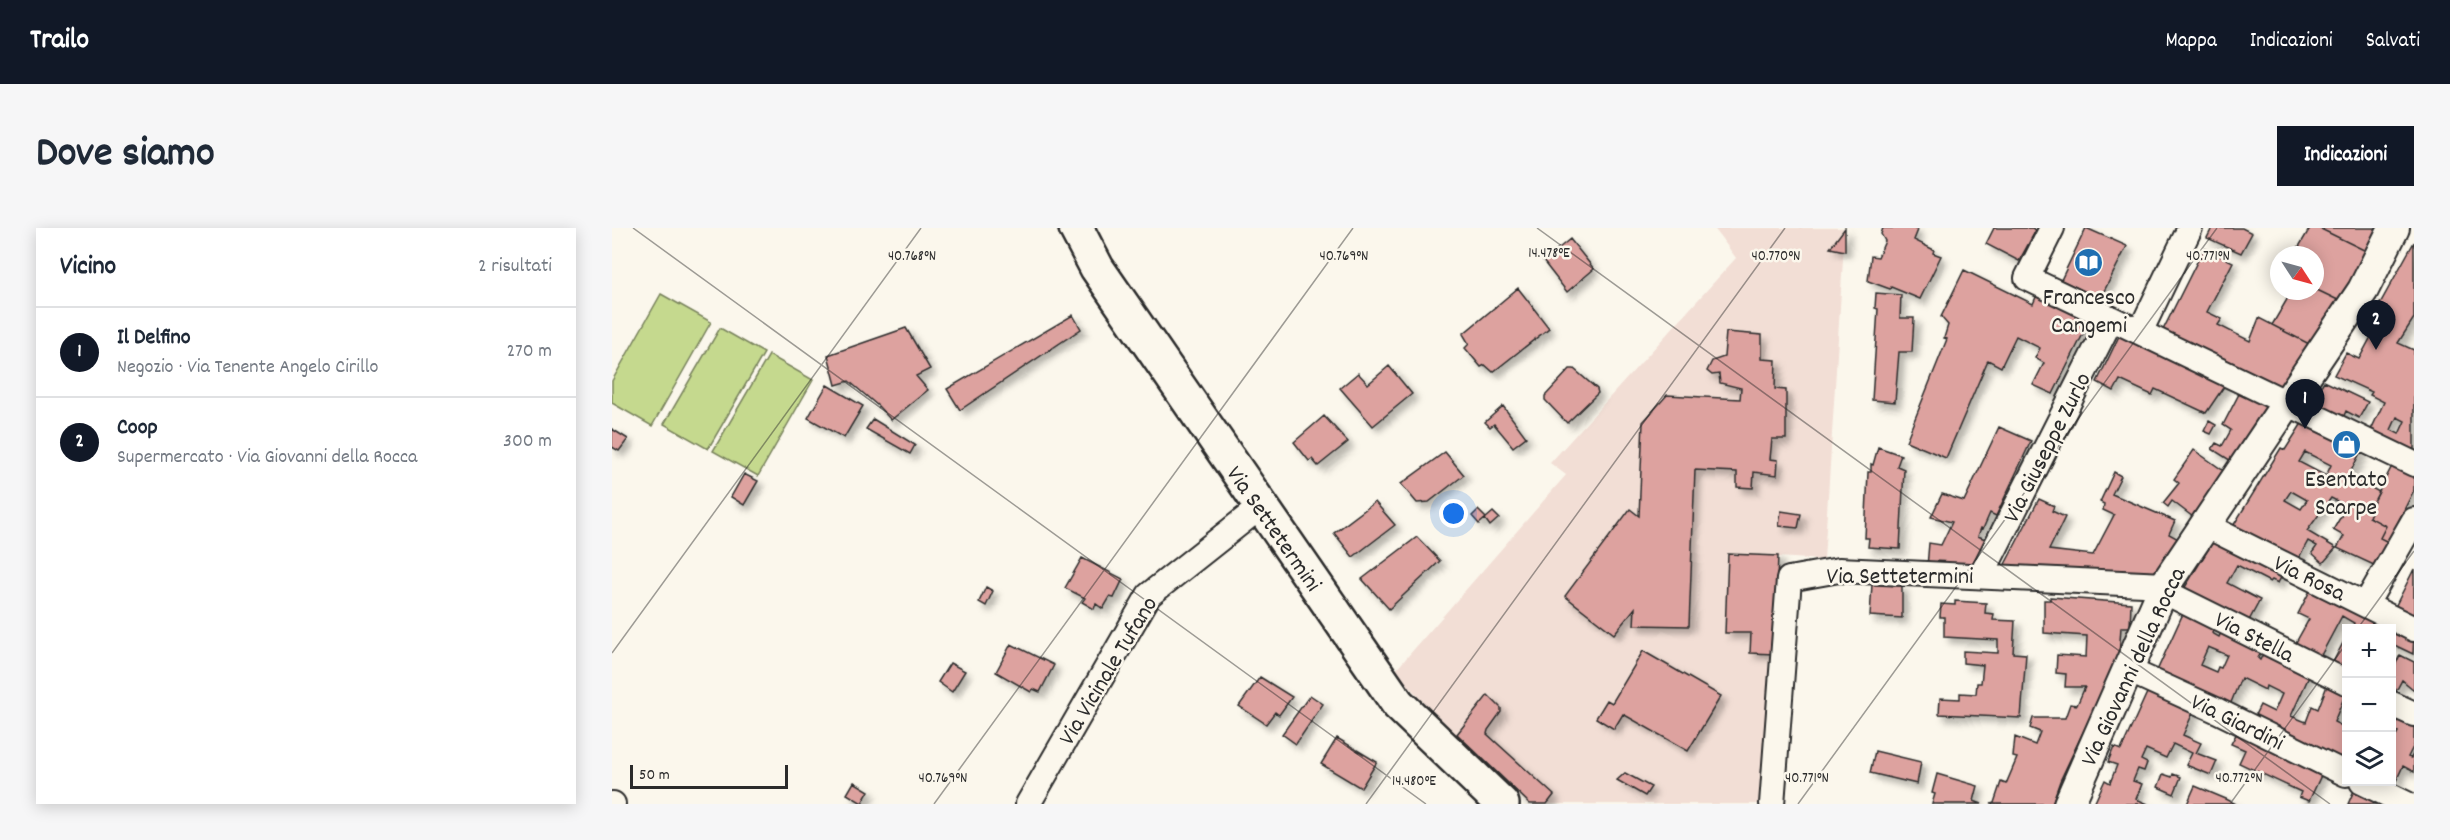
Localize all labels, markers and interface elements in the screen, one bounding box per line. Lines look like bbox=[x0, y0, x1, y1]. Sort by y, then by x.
text: Trailo bbox=[30, 22, 89, 62]
text: Mappa bbox=[2165, 27, 2217, 57]
text: Indicazioni bbox=[2250, 27, 2333, 57]
text: Salvati bbox=[2366, 27, 2420, 57]
text: Dove siamo bbox=[36, 126, 215, 186]
button: Indicazioni bbox=[2277, 126, 2414, 186]
text: 14.478°E bbox=[1528, 243, 1570, 265]
text: 40.768°N bbox=[888, 246, 936, 268]
text: 40.769°N bbox=[1319, 246, 1369, 268]
text: 40.770°N bbox=[1752, 246, 1800, 268]
text: 40.771°N bbox=[2186, 246, 2230, 268]
north arrow bbox=[2270, 246, 2324, 300]
library icon: Francesco Cangemi bbox=[2073, 247, 2105, 279]
text: Vicino bbox=[60, 249, 116, 286]
text: 2 risultati bbox=[478, 253, 552, 281]
place label: Francesco Cangemi bbox=[2043, 282, 2135, 344]
pin: 2 bbox=[2356, 300, 2396, 350]
text: Il Delfino bbox=[117, 323, 190, 354]
text: 1 bbox=[77, 338, 82, 366]
text: 270 m bbox=[506, 338, 552, 366]
text: Negozio · Via Tenente Angelo Cirillo bbox=[117, 354, 378, 382]
street label: Via Giuseppe Zurlo bbox=[1996, 367, 2101, 529]
pin: 1 bbox=[2286, 380, 2324, 429]
text: Coop bbox=[117, 413, 158, 444]
text: 2 bbox=[75, 428, 84, 456]
text: 300 m bbox=[503, 428, 552, 456]
shop icon: Esentato Scarpe bbox=[2330, 429, 2362, 461]
text: Supermercato · Via Giovanni della Rocca bbox=[117, 444, 417, 472]
street label: Via Settetermini bbox=[1217, 460, 1329, 600]
place label: Esentato Scarpe bbox=[2305, 464, 2387, 526]
your location bbox=[1439, 499, 1468, 528]
street label: Via Rosa bbox=[2267, 548, 2351, 612]
street label: Via Settetermini bbox=[1827, 561, 1973, 595]
street label: Via Giovanni della Rocca bbox=[2074, 561, 2196, 772]
street label: Via Vicinale Tufano bbox=[1052, 591, 1167, 752]
street label: Via Stella bbox=[2208, 604, 2300, 674]
map controls bbox=[2342, 624, 2396, 786]
button: + bbox=[2342, 624, 2396, 678]
button: − bbox=[2342, 678, 2396, 732]
street label: Via Giardini bbox=[2184, 686, 2289, 761]
button: layers bbox=[2342, 732, 2396, 786]
scale bar bbox=[630, 762, 788, 790]
text: 50 m bbox=[639, 764, 670, 787]
text: 40.769°N bbox=[918, 768, 968, 790]
text: 40.771°N bbox=[1785, 768, 1829, 790]
text: 40.772°N bbox=[2215, 768, 2263, 790]
text: 14.480°E bbox=[1392, 771, 1436, 793]

